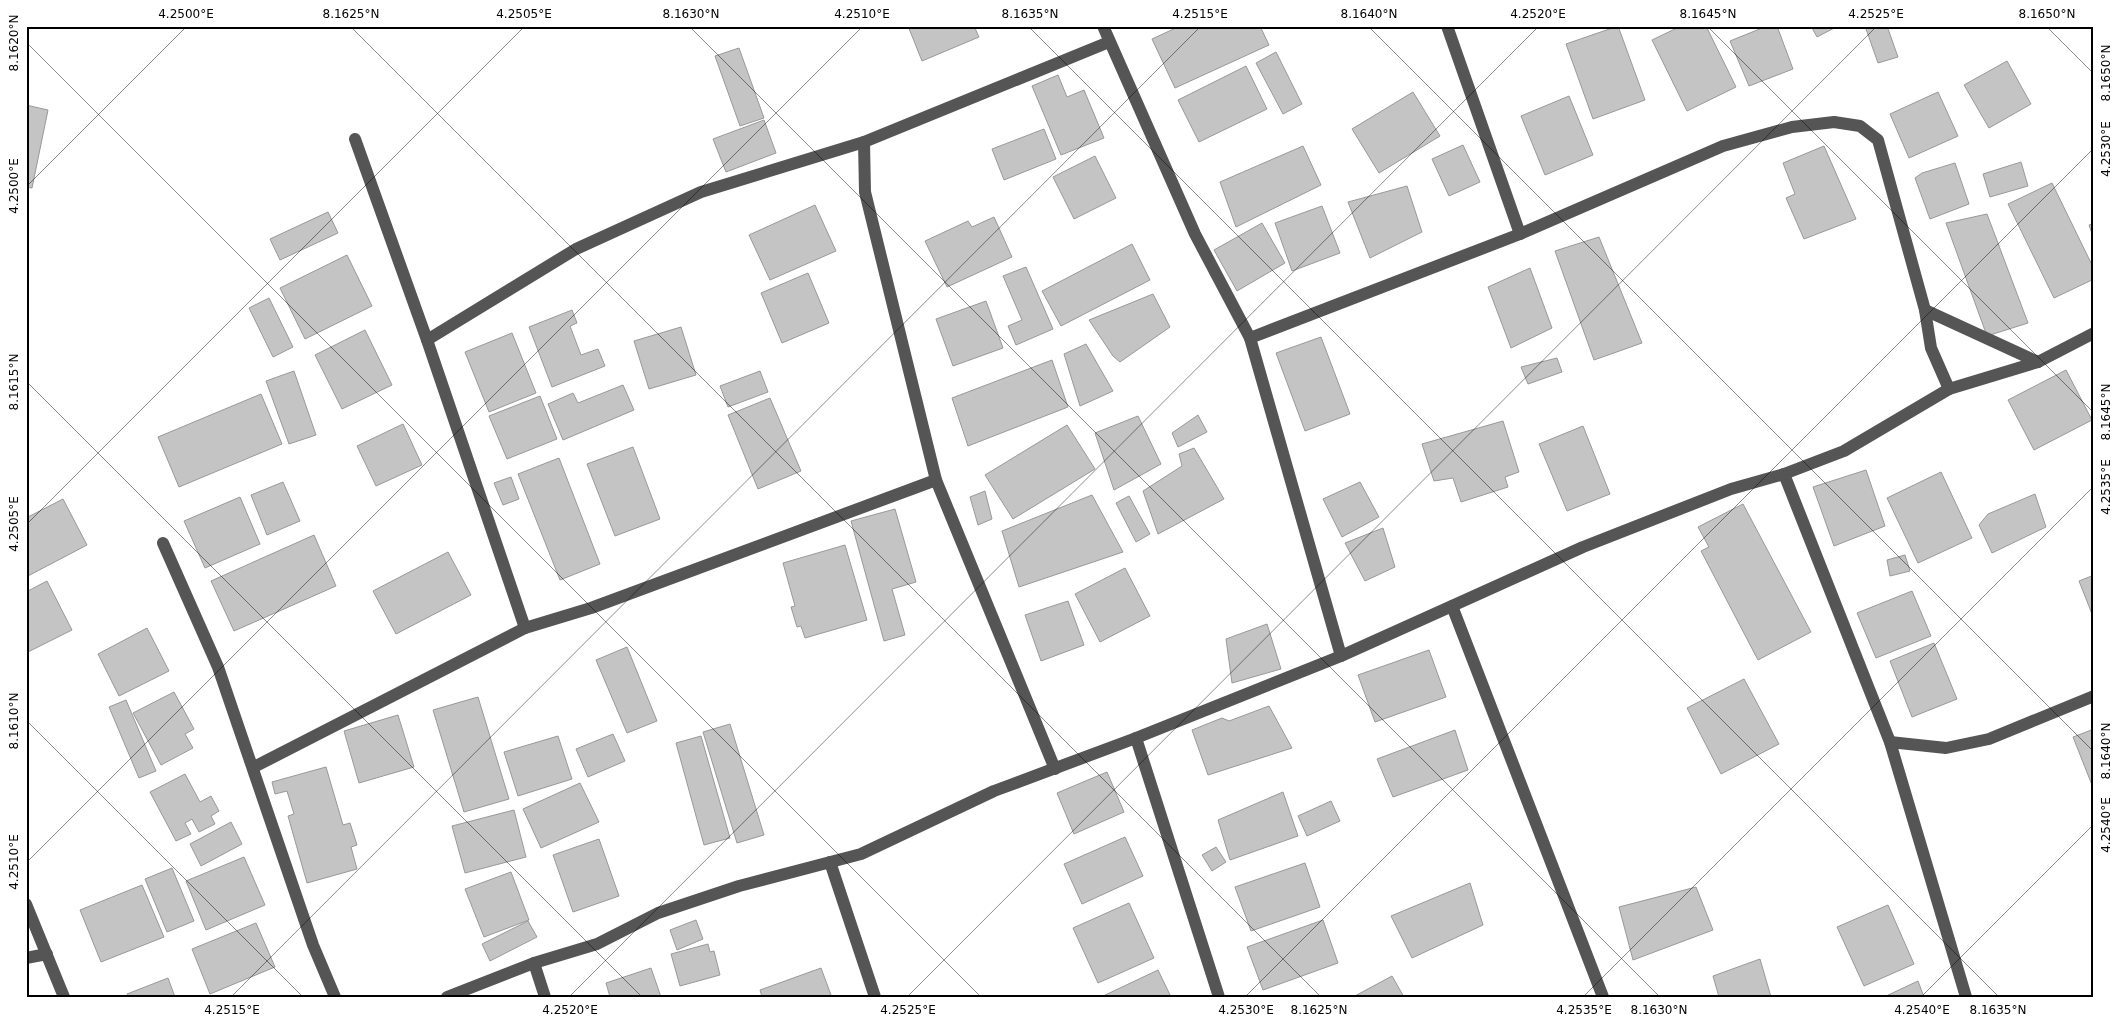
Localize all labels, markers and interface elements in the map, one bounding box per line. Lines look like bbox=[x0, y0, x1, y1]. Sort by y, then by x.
text: 4.2500°E bbox=[158, 7, 214, 21]
text: 8.1625°N bbox=[323, 7, 379, 21]
text: 4.2505°E bbox=[496, 7, 552, 21]
text: 8.1630°N bbox=[663, 7, 719, 21]
text: 4.2510°E bbox=[834, 7, 890, 21]
text: 8.1635°N bbox=[1002, 7, 1058, 21]
text: 4.2515°E bbox=[1172, 7, 1228, 21]
text: 8.1640°N bbox=[1341, 7, 1397, 21]
text: 4.2520°E bbox=[1510, 7, 1566, 21]
text: 8.1645°N bbox=[1680, 7, 1736, 21]
text: 4.2525°E bbox=[1848, 7, 1904, 21]
text: 8.1650°N bbox=[2019, 7, 2075, 21]
text: 8.1620°N bbox=[7, 15, 21, 71]
text: 8.1650°N bbox=[2099, 45, 2113, 101]
text: 4.2530°E bbox=[2099, 121, 2113, 177]
text: 4.2500°E bbox=[7, 158, 21, 214]
text: 8.1615°N bbox=[7, 354, 21, 410]
text: 8.1645°N bbox=[2099, 384, 2113, 440]
text: 4.2535°E bbox=[2099, 459, 2113, 515]
text: 4.2505°E bbox=[7, 496, 21, 552]
text: 8.1610°N bbox=[7, 693, 21, 749]
text: 8.1640°N bbox=[2099, 723, 2113, 779]
text: 4.2540°E bbox=[2099, 797, 2113, 853]
text: 4.2510°E bbox=[7, 834, 21, 890]
text: 4.2515°E bbox=[204, 1003, 260, 1017]
text: 4.2520°E bbox=[542, 1003, 598, 1017]
text: 4.2525°E bbox=[880, 1003, 936, 1017]
text: 4.2530°E bbox=[1218, 1003, 1274, 1017]
text: 8.1625°N bbox=[1291, 1003, 1347, 1017]
text: 4.2535°E bbox=[1556, 1003, 1612, 1017]
text: 8.1630°N bbox=[1631, 1003, 1687, 1017]
text: 4.2540°E bbox=[1894, 1003, 1950, 1017]
text: 8.1635°N bbox=[1970, 1003, 2026, 1017]

